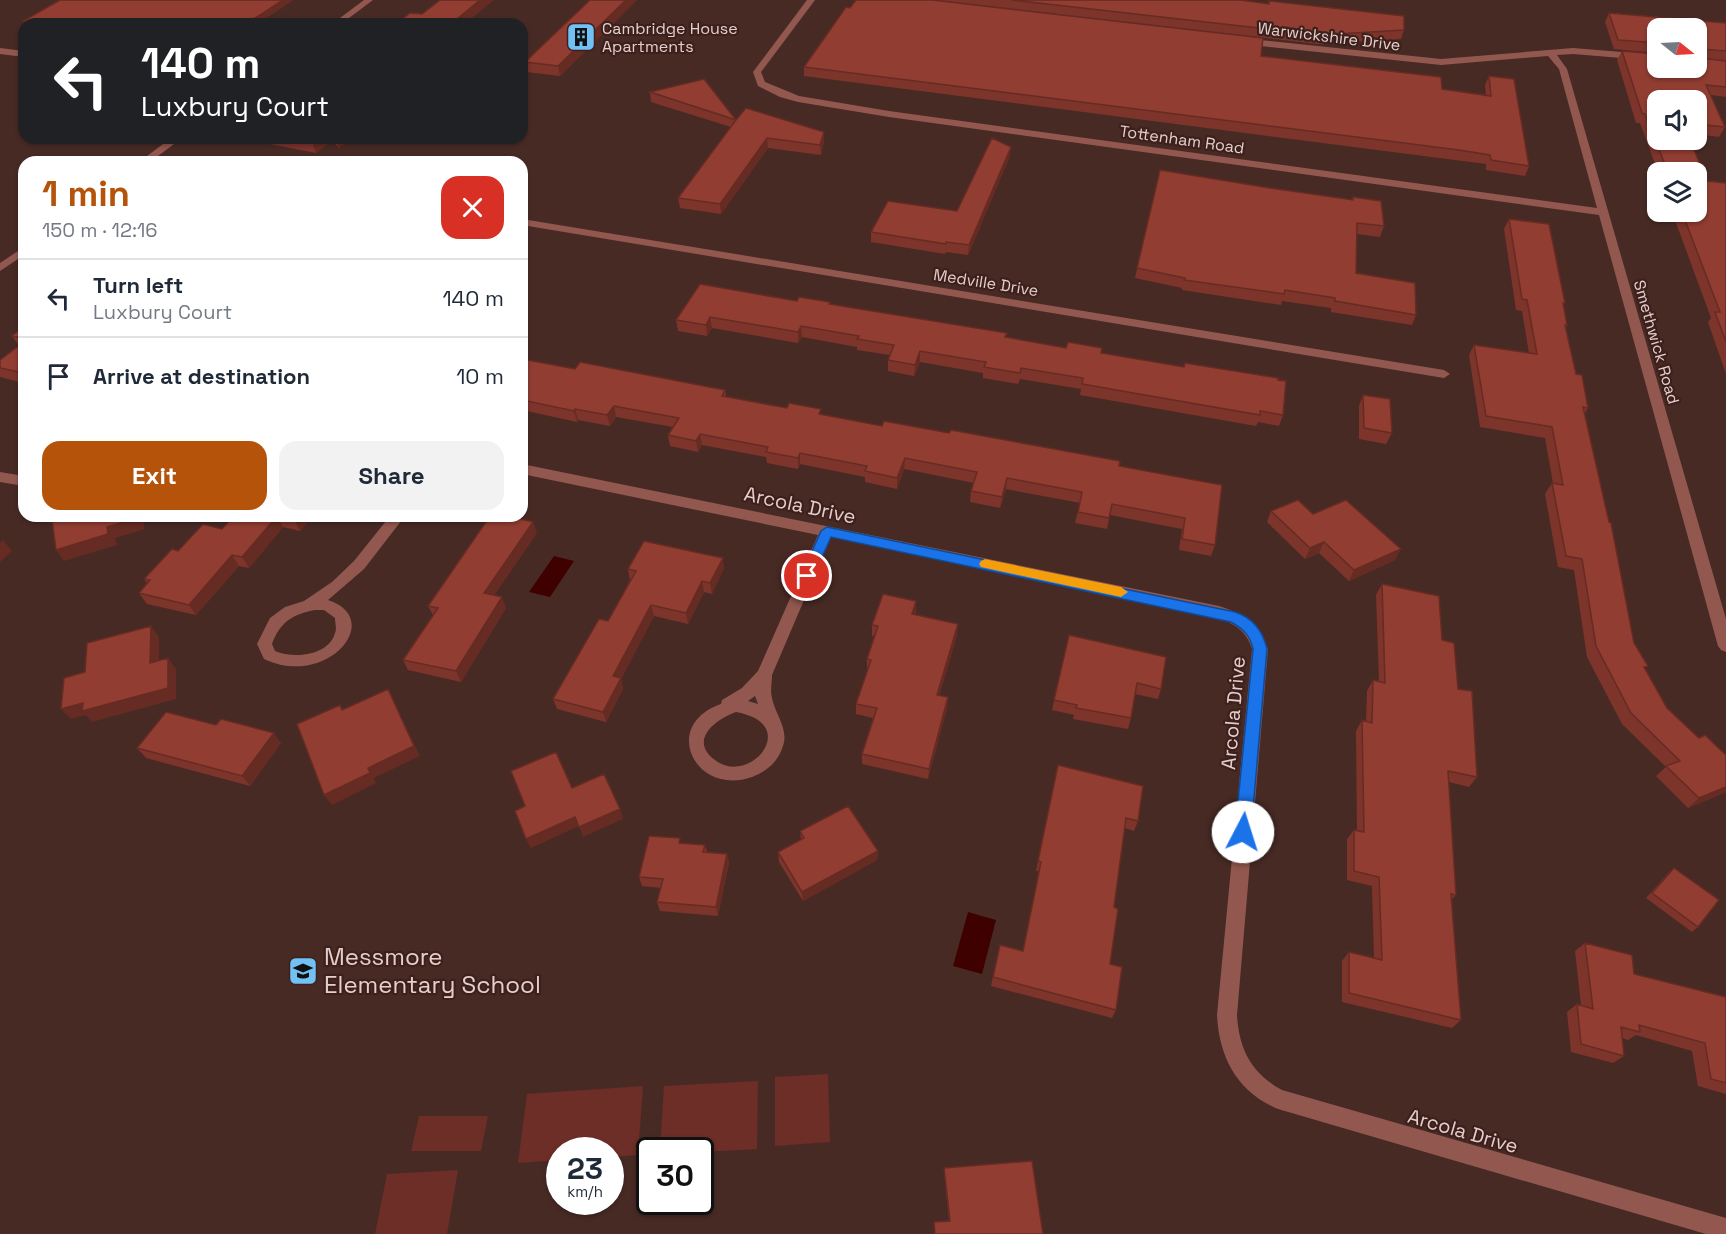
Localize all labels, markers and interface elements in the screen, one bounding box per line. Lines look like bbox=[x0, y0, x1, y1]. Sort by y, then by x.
street label: Warwickshire Drive bbox=[1256, 17, 1401, 56]
place label: Cambridge House Apartments bbox=[602, 18, 738, 57]
north arrow bbox=[1647, 18, 1707, 78]
map controls bbox=[1647, 18, 1707, 222]
building icon: Cambridge House Apartments bbox=[565, 21, 597, 53]
text: 140 m bbox=[141, 37, 260, 90]
icon: left bbox=[42, 42, 120, 120]
text: Luxbury Court bbox=[141, 89, 329, 124]
button: sound bbox=[1647, 90, 1707, 150]
street label: Tottenham Road bbox=[1118, 120, 1246, 159]
button: layers bbox=[1647, 162, 1707, 222]
text: 1 min bbox=[42, 171, 130, 217]
button: close bbox=[441, 176, 504, 239]
text: 150 m · 12:16 bbox=[42, 217, 158, 243]
street label: Medville Drive bbox=[932, 264, 1040, 301]
text: Turn left bbox=[93, 271, 183, 299]
street label: Smethwick Road bbox=[1629, 278, 1684, 407]
icon: left bbox=[42, 282, 75, 315]
text: 140 m bbox=[442, 284, 504, 312]
text: Luxbury Court bbox=[93, 299, 232, 325]
icon: arrive bbox=[42, 360, 75, 393]
text: Arrive at destination bbox=[93, 362, 310, 390]
text: 10 m bbox=[456, 362, 504, 390]
button: Exit bbox=[42, 441, 267, 510]
button: Share bbox=[279, 441, 504, 510]
street label: Arcola Drive bbox=[742, 480, 858, 530]
pin bbox=[781, 550, 832, 601]
icon: arrive bbox=[790, 559, 823, 592]
street label: Arcola Drive bbox=[1215, 655, 1251, 771]
position arrow bbox=[1211, 800, 1275, 864]
place label: Messmore Elementary School bbox=[324, 941, 541, 1000]
school or university icon: Messmore Elementary School bbox=[287, 955, 319, 987]
street label: Arcola Drive bbox=[1405, 1103, 1521, 1159]
speed limit sign: 30 bbox=[636, 1137, 714, 1215]
text: 23 bbox=[567, 1149, 603, 1188]
text: km/h bbox=[567, 1182, 603, 1201]

